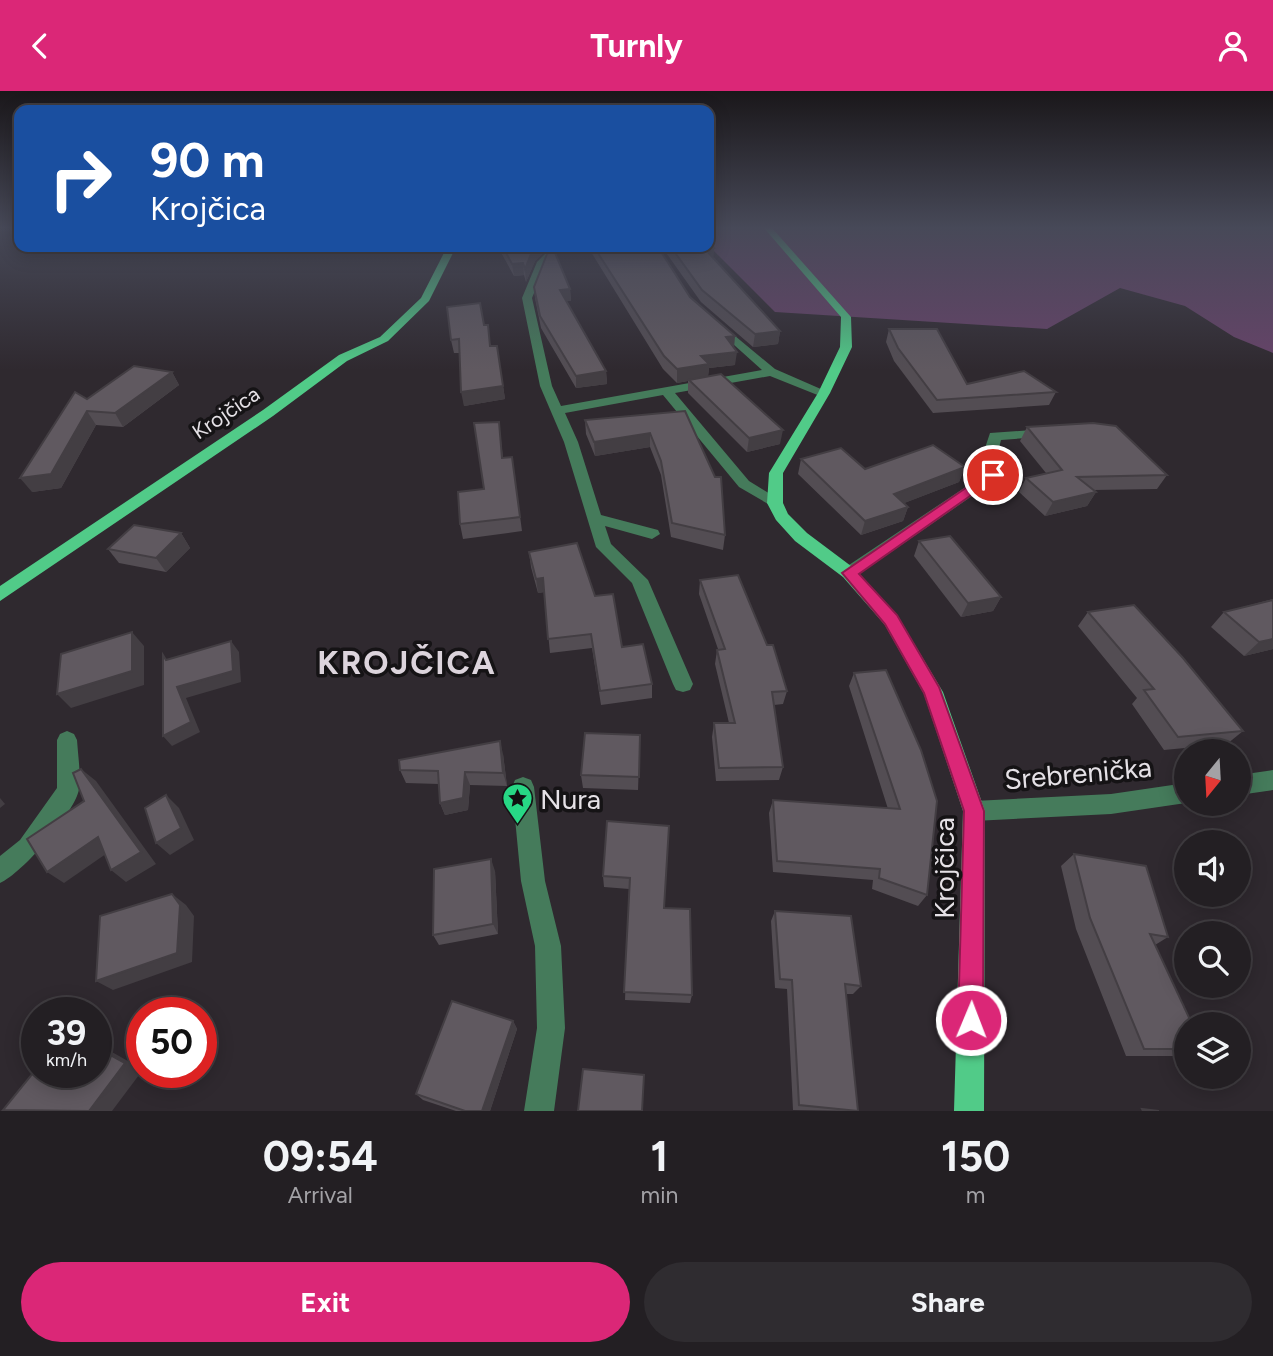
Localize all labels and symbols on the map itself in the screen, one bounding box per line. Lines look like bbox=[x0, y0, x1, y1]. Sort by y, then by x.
street label: Krojčica bbox=[187, 381, 264, 444]
pin bbox=[963, 445, 1023, 505]
district label: KROJČICA bbox=[317, 644, 497, 682]
north arrow bbox=[1174, 739, 1251, 815]
street label: Srebrenička bbox=[1003, 750, 1153, 796]
place icon: Nura bbox=[500, 782, 534, 826]
place label: Nura bbox=[540, 782, 601, 816]
street label: Krojčica bbox=[927, 817, 961, 919]
position arrow bbox=[934, 983, 1008, 1057]
speed limit sign: 50 bbox=[126, 997, 217, 1088]

